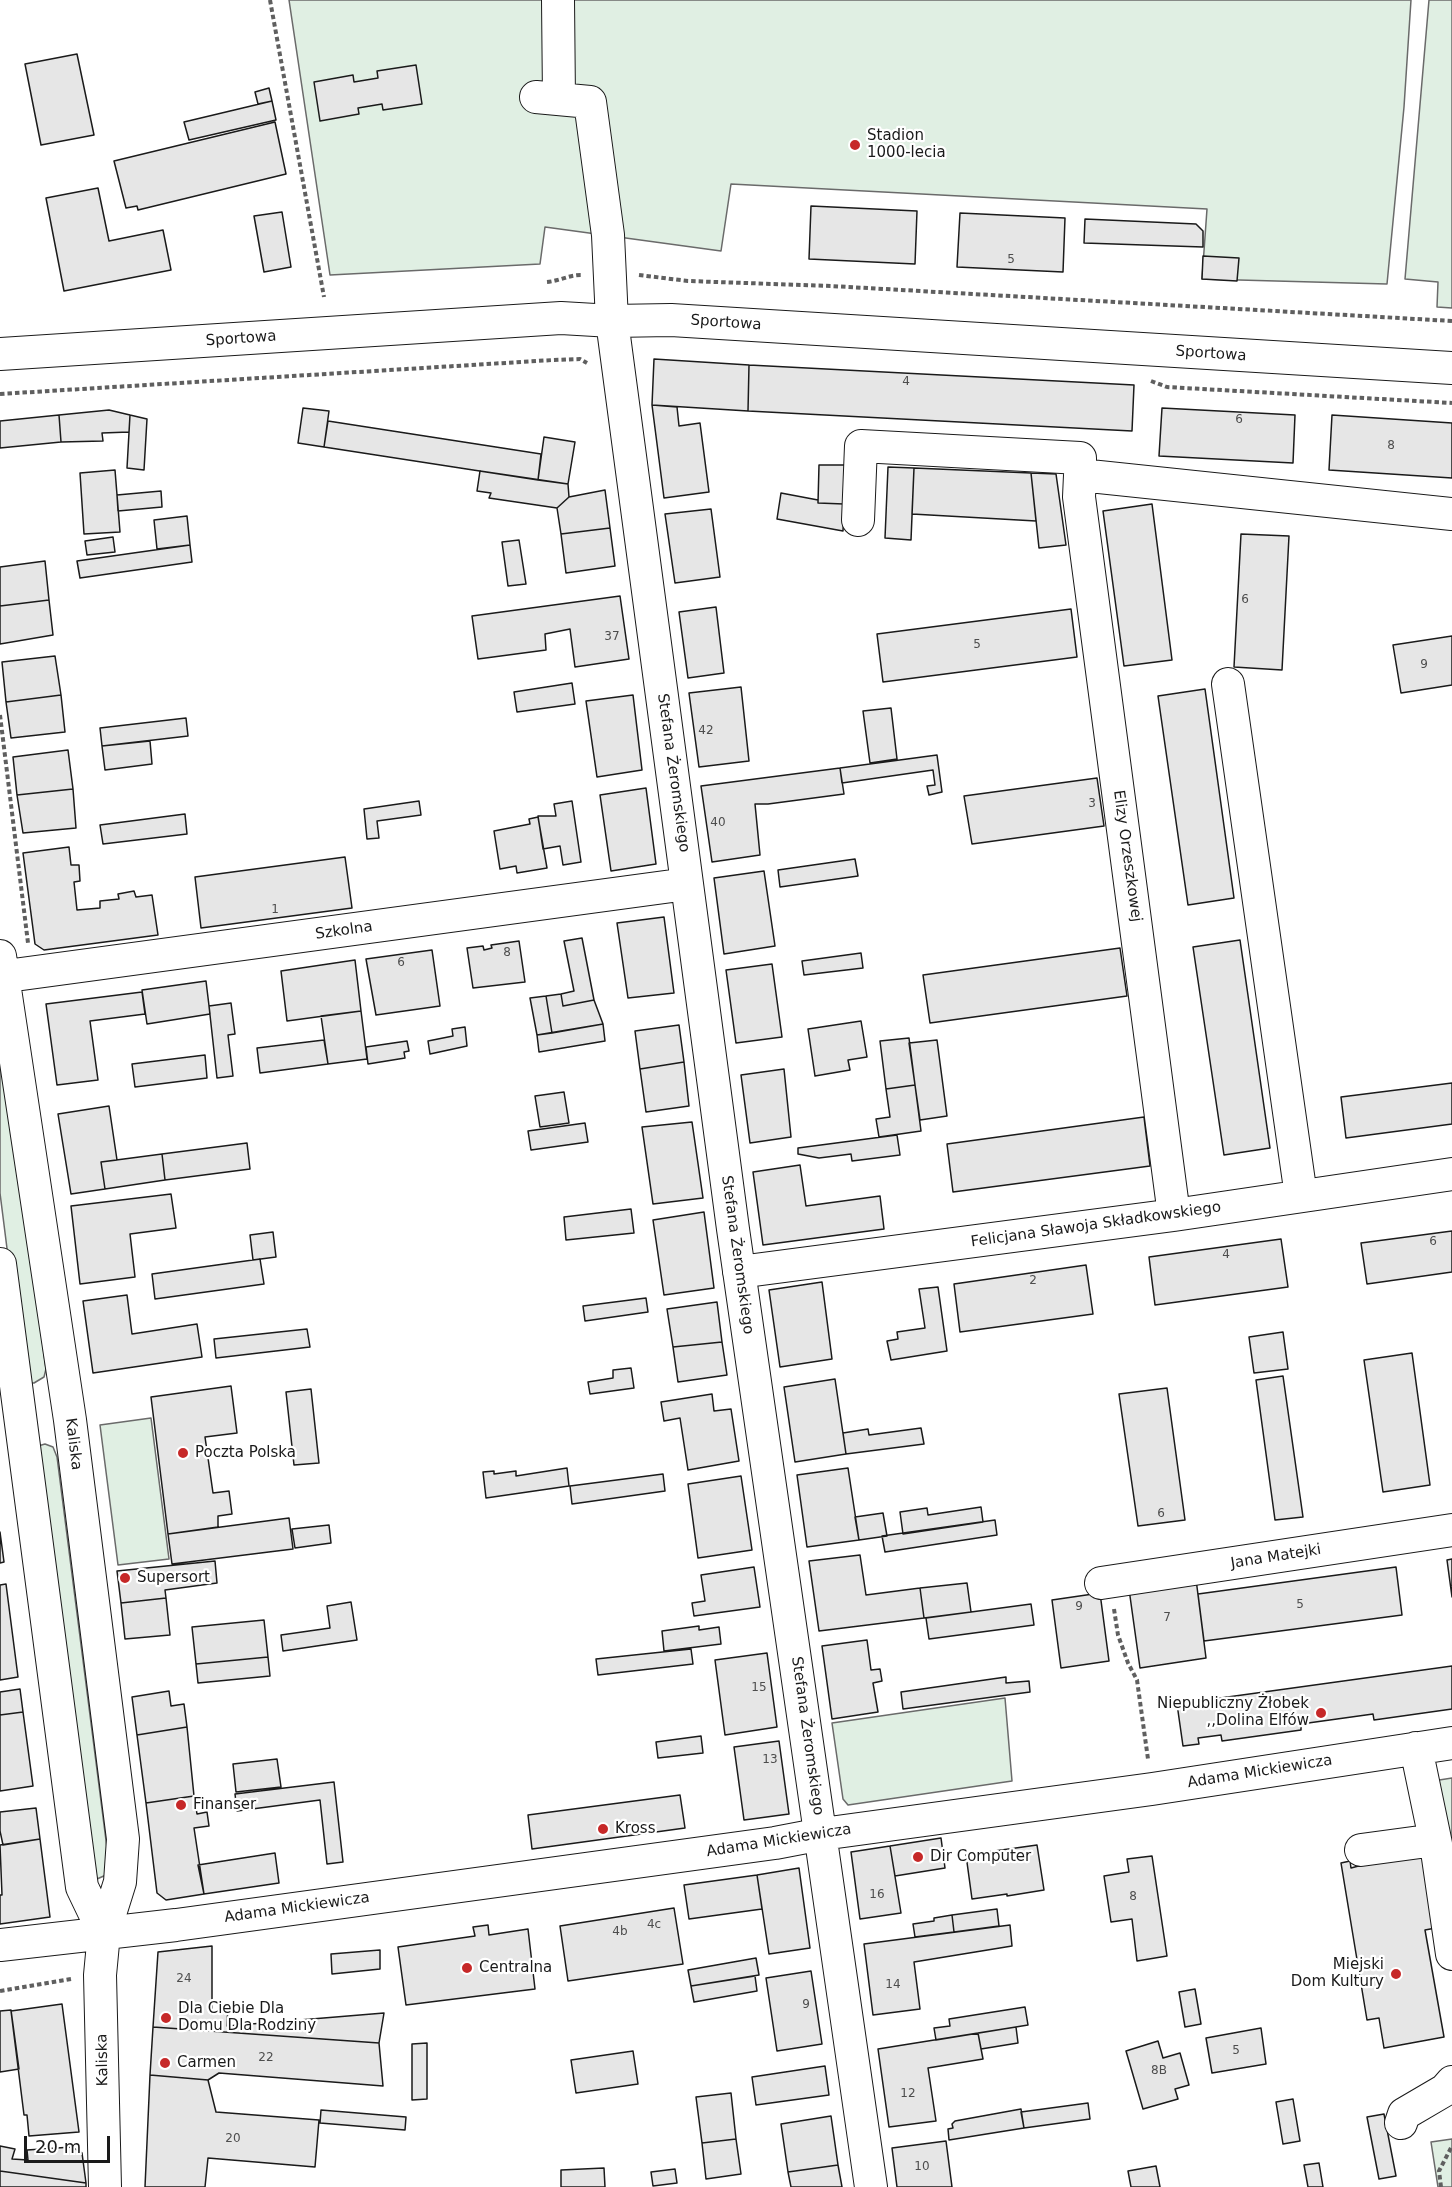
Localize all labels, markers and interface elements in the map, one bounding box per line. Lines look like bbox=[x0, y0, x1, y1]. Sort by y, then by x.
place label: Stadion 1000-lecia bbox=[867, 127, 946, 162]
marker: Stadion 1000-lecia bbox=[848, 138, 862, 152]
house number: 5 bbox=[1007, 253, 1015, 267]
street label: Sportowa bbox=[690, 312, 762, 334]
street label: Sportowa bbox=[205, 328, 277, 350]
street label: Sportowa bbox=[1175, 343, 1247, 365]
house number: 4 bbox=[902, 375, 910, 389]
house number: 6 bbox=[1235, 413, 1243, 427]
house number: 8 bbox=[1387, 439, 1395, 453]
house number: 6 bbox=[1241, 593, 1249, 607]
house number: 37 bbox=[604, 630, 620, 644]
house number: 5 bbox=[973, 638, 981, 652]
house number: 9 bbox=[1420, 658, 1428, 672]
street label: Stefana Żeromskiego bbox=[653, 692, 693, 854]
house number: 42 bbox=[698, 724, 714, 738]
street label: Elizy Orzeszkowej bbox=[1109, 789, 1145, 923]
house number: 3 bbox=[1088, 797, 1096, 811]
house number: 40 bbox=[710, 816, 726, 830]
house number: 1 bbox=[271, 903, 279, 917]
street label: Szkolna bbox=[314, 918, 374, 944]
house number: 8 bbox=[503, 946, 511, 960]
house number: 6 bbox=[397, 956, 405, 970]
street label: Stefana Żeromskiego bbox=[717, 1174, 757, 1336]
street label: Felicjana Sławoja Składkowskiego bbox=[970, 1199, 1222, 1251]
house number: 6 bbox=[1429, 1235, 1437, 1249]
house number: 4 bbox=[1222, 1248, 1230, 1262]
house number: 2 bbox=[1029, 1274, 1037, 1288]
street label: Kaliska bbox=[61, 1417, 85, 1471]
place label: Poczta Polska bbox=[195, 1444, 296, 1462]
marker: Poczta Polska bbox=[176, 1446, 190, 1460]
house number: 6 bbox=[1157, 1507, 1165, 1521]
street label: Jana Matejki bbox=[1229, 1541, 1323, 1573]
place label: Supersort bbox=[137, 1569, 210, 1587]
marker: Supersort bbox=[118, 1571, 132, 1585]
house number: 5 bbox=[1296, 1598, 1304, 1612]
house number: 9 bbox=[1075, 1600, 1083, 1614]
house number: 7 bbox=[1163, 1611, 1171, 1625]
street label: Stefana Żeromskiego bbox=[787, 1655, 827, 1817]
house number: 15 bbox=[751, 1681, 767, 1695]
place label: Niepubliczny Żłobek ,,Dolina Elfów bbox=[1157, 1695, 1309, 1730]
marker: Niepubliczny Żłobek ,,Dolina Elfów bbox=[1314, 1706, 1328, 1720]
street label: Adama Mickiewicza bbox=[1186, 1752, 1334, 1792]
house number: 13 bbox=[762, 1753, 778, 1767]
place label: Finanser bbox=[193, 1796, 256, 1814]
marker: Finanser bbox=[174, 1798, 188, 1812]
place label: Kross bbox=[615, 1820, 655, 1838]
street label: Adama Mickiewicza bbox=[705, 1821, 853, 1861]
marker: Kross bbox=[596, 1822, 610, 1836]
place label: Dir Computer bbox=[930, 1848, 1031, 1866]
marker: Dir Computer bbox=[911, 1850, 925, 1864]
house number: 16 bbox=[869, 1888, 885, 1902]
street label: Adama Mickiewicza bbox=[223, 1889, 371, 1927]
house number: 8 bbox=[1129, 1890, 1137, 1904]
house number: 4c bbox=[647, 1918, 661, 1932]
house number: 4b bbox=[612, 1925, 628, 1939]
place label: Miejski Dom Kultury bbox=[1291, 1956, 1384, 1991]
place label: Centralna bbox=[479, 1959, 552, 1977]
marker: Centralna bbox=[460, 1961, 474, 1975]
marker: Miejski Dom Kultury bbox=[1389, 1967, 1403, 1981]
house number: 24 bbox=[176, 1972, 192, 1986]
house number: 14 bbox=[885, 1978, 901, 1992]
house number: 9 bbox=[802, 1998, 810, 2012]
place label: Dla Ciebie Dla Domu Dla Rodziny bbox=[178, 2000, 316, 2035]
marker: Dla Ciebie Dla Domu Dla Rodziny bbox=[159, 2011, 173, 2025]
street label: Kaliska bbox=[94, 2034, 112, 2086]
house number: 5 bbox=[1232, 2044, 1240, 2058]
house number: 22 bbox=[258, 2051, 274, 2065]
place label: Carmen bbox=[177, 2054, 236, 2072]
marker: Carmen bbox=[158, 2056, 172, 2070]
house number: 8B bbox=[1151, 2064, 1167, 2078]
house number: 12 bbox=[900, 2087, 916, 2101]
scale bar bbox=[27, 2124, 112, 2162]
house number: 20 bbox=[225, 2132, 241, 2146]
text: 20 m bbox=[35, 2136, 81, 2157]
house number: 10 bbox=[914, 2160, 930, 2174]

